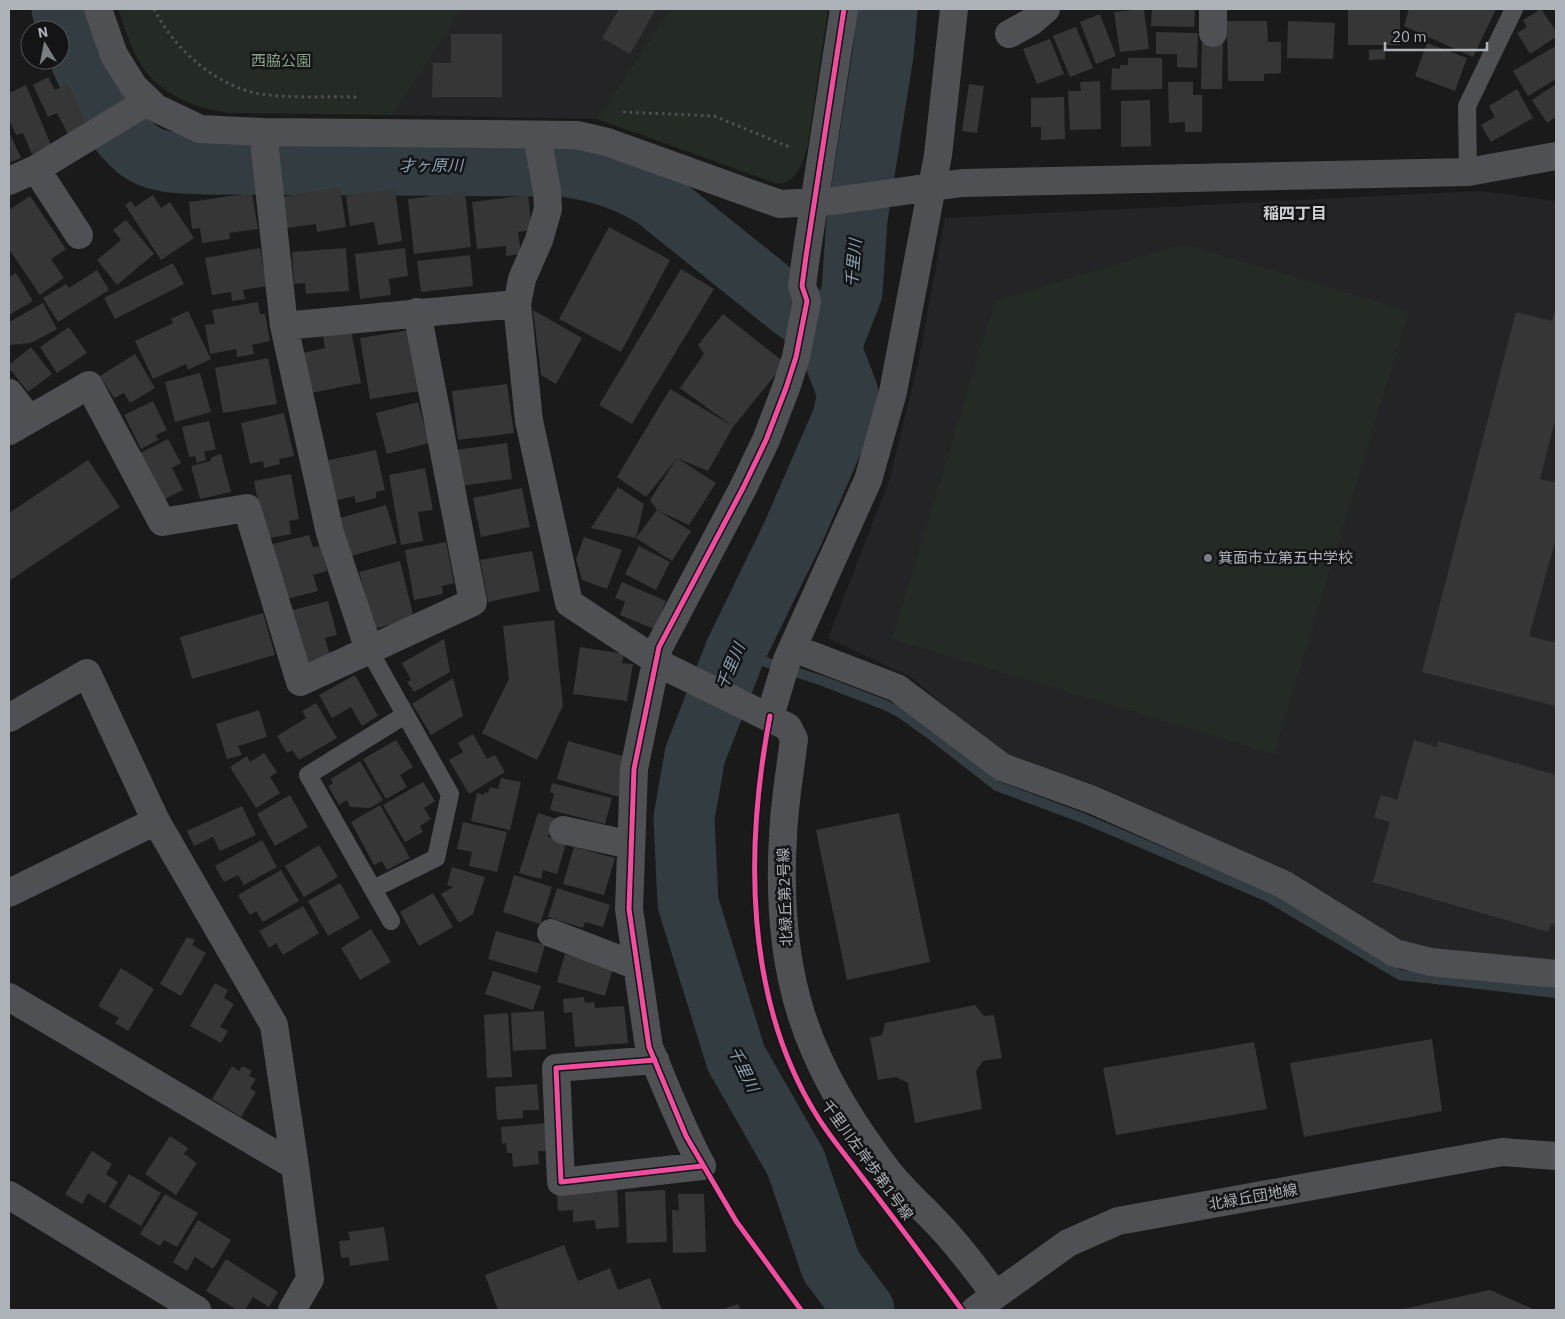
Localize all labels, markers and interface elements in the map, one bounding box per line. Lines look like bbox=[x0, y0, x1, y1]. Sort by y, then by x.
north arrow bbox=[20, 20, 70, 70]
scale bar bbox=[1385, 20, 1488, 52]
text: N bbox=[36, 22, 49, 42]
text: 20 m bbox=[1392, 27, 1427, 46]
park label: 西脇公園 bbox=[251, 51, 311, 70]
water label: 才ヶ原川 bbox=[399, 155, 465, 175]
district label: 稲四丁目 bbox=[1263, 203, 1327, 223]
water label: 千里川 bbox=[841, 236, 865, 288]
place label: 箕面市立第五中学校 bbox=[1218, 548, 1353, 567]
marker: 箕面市立第五中学校 bbox=[1202, 552, 1214, 564]
water label: 千里川 bbox=[711, 638, 749, 692]
street label: 北緑丘第2号線 bbox=[773, 847, 796, 947]
water label: 千里川 bbox=[724, 1043, 764, 1097]
street label: 千里川左岸歩第1号線 bbox=[817, 1096, 917, 1224]
street label: 北緑丘団地線 bbox=[1207, 1179, 1299, 1214]

